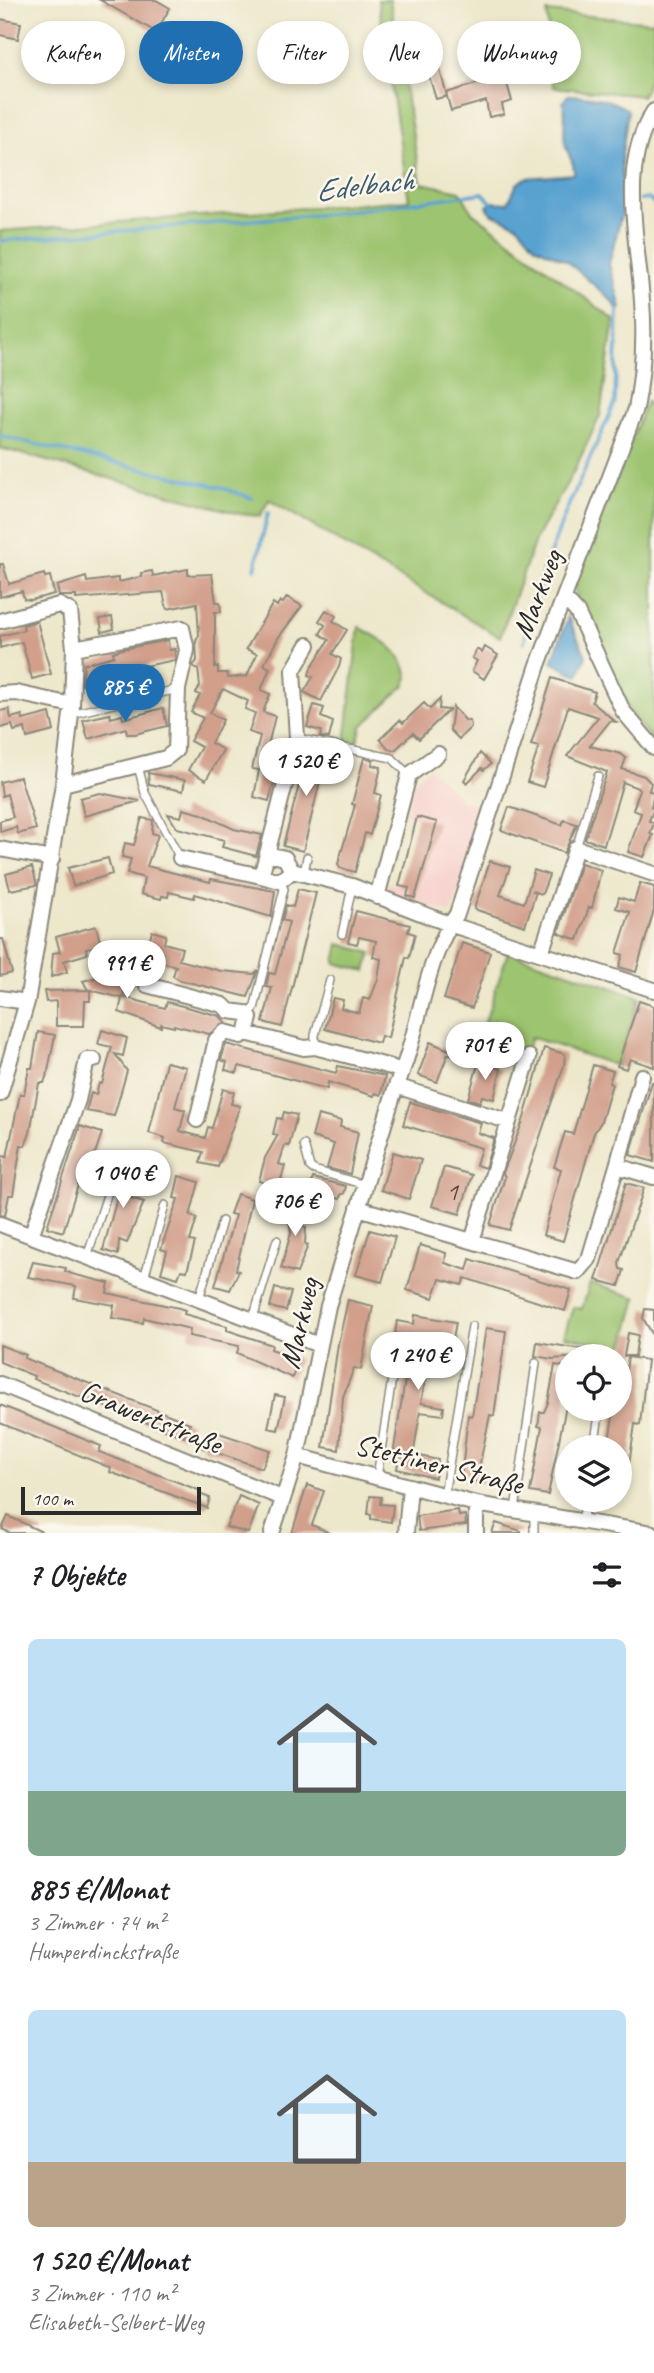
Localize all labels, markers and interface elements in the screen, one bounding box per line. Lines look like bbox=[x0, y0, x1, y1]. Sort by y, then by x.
chip: Kaufen bbox=[21, 21, 125, 84]
chip: Mieten bbox=[139, 21, 243, 84]
chip: Filter bbox=[257, 21, 349, 84]
chip: Neu bbox=[363, 21, 443, 84]
chip: Wohnung bbox=[457, 21, 581, 84]
water label: Edelbach bbox=[313, 158, 418, 211]
street label: Markweg bbox=[503, 543, 572, 644]
pin: 885 € bbox=[76, 664, 174, 724]
text: 885 € bbox=[102, 672, 148, 701]
pin: 1 520 € bbox=[241, 738, 371, 798]
text: 1 520 € bbox=[275, 746, 337, 775]
pin: 991 € bbox=[78, 940, 176, 1000]
text: 991 € bbox=[104, 948, 150, 977]
pin: 701 € bbox=[436, 1023, 534, 1082]
text: 701 € bbox=[462, 1030, 508, 1059]
pin: 1 040 € bbox=[58, 1150, 188, 1210]
text: 1 040 € bbox=[92, 1158, 154, 1187]
house number: 1 bbox=[446, 1175, 459, 1208]
pin: 706 € bbox=[246, 1178, 344, 1238]
text: 706 € bbox=[271, 1186, 319, 1215]
street label: Markweg bbox=[270, 1272, 328, 1372]
pin: 1 240 € bbox=[353, 1332, 483, 1392]
text: 1 240 € bbox=[387, 1340, 449, 1369]
map controls bbox=[555, 1344, 632, 1512]
button: locate bbox=[555, 1344, 632, 1421]
street label: Grawertstraße bbox=[75, 1371, 229, 1463]
street label: Stettiner Straße bbox=[351, 1425, 529, 1504]
button: layers bbox=[555, 1435, 632, 1512]
scale bar bbox=[21, 1484, 201, 1516]
text: 100 m bbox=[32, 1487, 73, 1511]
text: 7 Objekte bbox=[28, 1556, 125, 1594]
icon: filters bbox=[588, 1556, 626, 1594]
icon: home bbox=[264, 1685, 390, 1811]
text: 885 €/Monat bbox=[28, 1870, 167, 1908]
text: 3 Zimmer · 74 m² bbox=[28, 1908, 165, 1937]
text: Humperdinckstraße bbox=[28, 1937, 178, 1966]
icon: home bbox=[264, 2056, 390, 2182]
text: 1 520 €/Monat bbox=[28, 2241, 188, 2279]
text: 3 Zimmer · 110 m² bbox=[28, 2279, 175, 2308]
text: Elisabeth-Selbert-Weg bbox=[28, 2308, 204, 2337]

